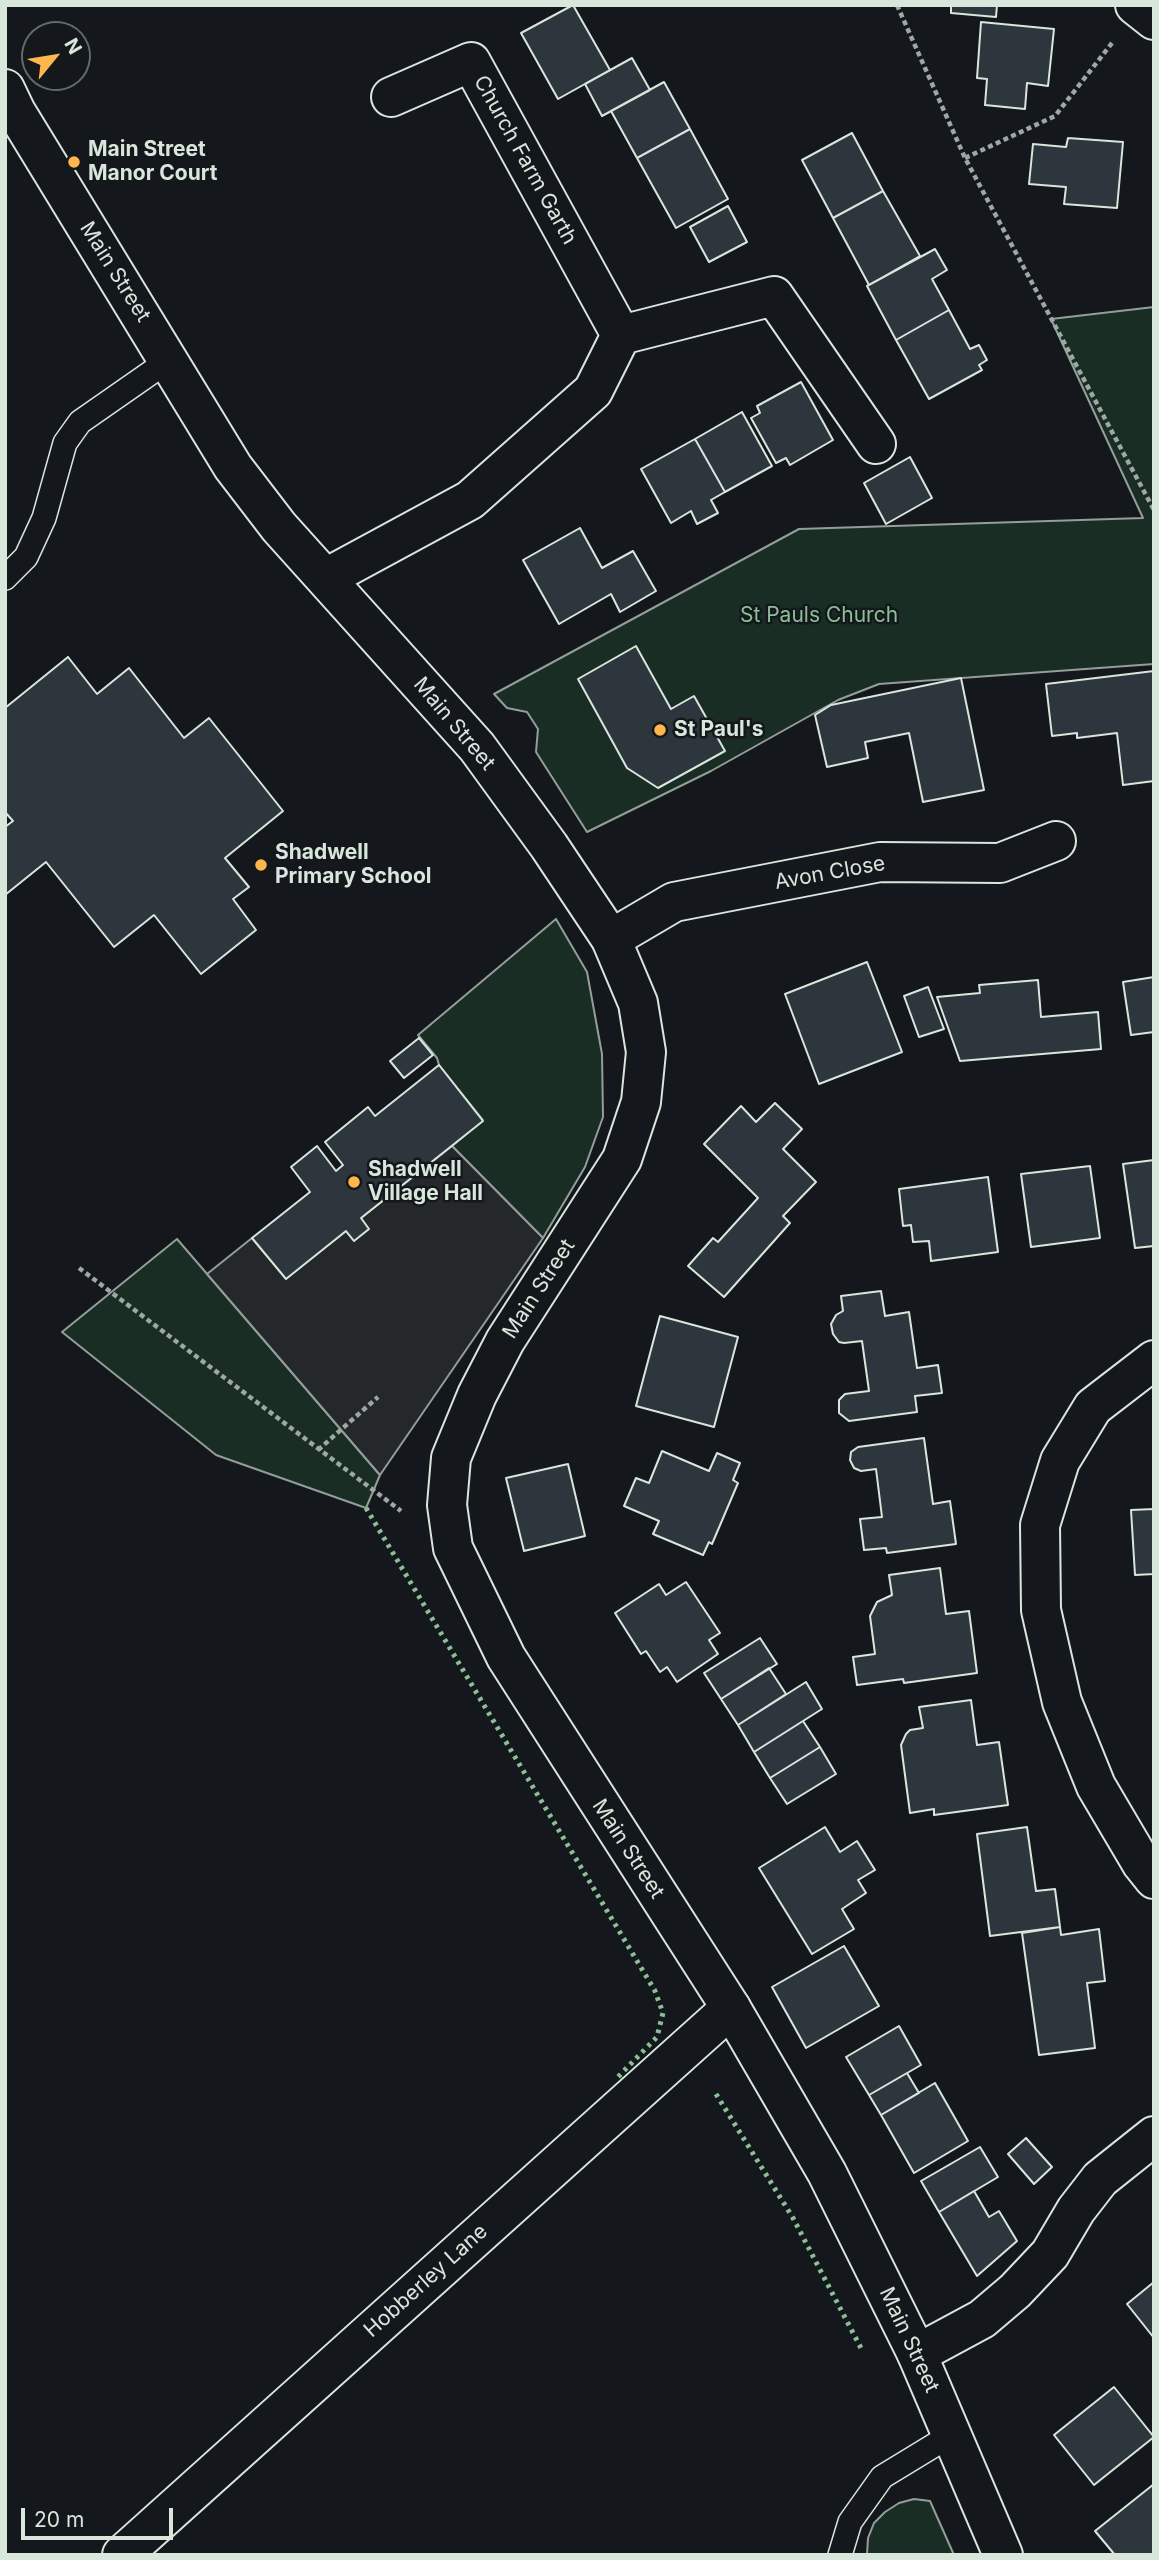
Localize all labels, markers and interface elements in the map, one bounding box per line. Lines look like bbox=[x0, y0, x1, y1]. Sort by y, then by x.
north arrow bbox=[21, 21, 91, 91]
text: N bbox=[59, 34, 86, 58]
street label: Church Farm Garth bbox=[468, 71, 582, 249]
place label: Main Street Manor Court bbox=[88, 137, 217, 187]
marker: Main Street Manor Court bbox=[66, 154, 82, 170]
street label: Main Street bbox=[74, 217, 156, 327]
park label: St Pauls Church bbox=[740, 603, 898, 629]
street label: Main Street bbox=[408, 672, 500, 776]
place label: St Paul's bbox=[674, 717, 763, 743]
marker: St Paul's bbox=[652, 722, 668, 738]
place label: Shadwell Primary School bbox=[275, 840, 431, 890]
street label: Avon Close bbox=[773, 851, 887, 895]
marker: Shadwell Primary School bbox=[253, 857, 269, 873]
place label: Shadwell Village Hall bbox=[368, 1157, 483, 1207]
marker: Shadwell Village Hall bbox=[346, 1174, 362, 1190]
street label: Main Street bbox=[498, 1235, 580, 1343]
street label: Main Street bbox=[587, 1795, 669, 1903]
street label: Hobberley Lane bbox=[359, 2219, 493, 2343]
street label: Main Street bbox=[874, 2283, 944, 2397]
scale bar bbox=[24, 2494, 177, 2538]
text: 20 m bbox=[34, 2507, 84, 2532]

